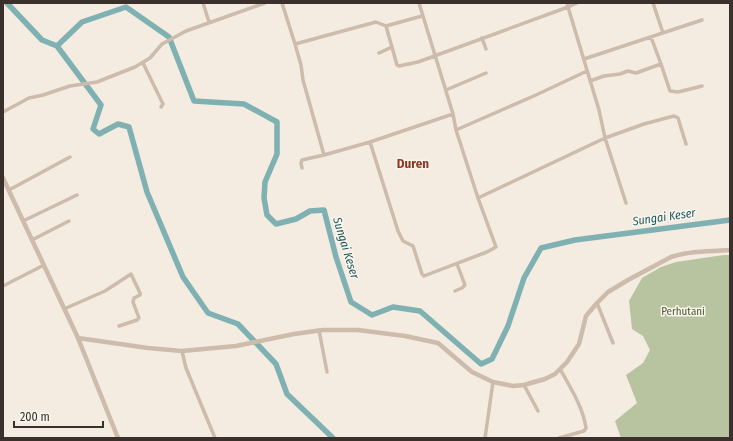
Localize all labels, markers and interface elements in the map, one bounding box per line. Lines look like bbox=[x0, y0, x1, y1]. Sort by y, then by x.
district label: Duren bbox=[397, 156, 429, 171]
water label: Sungai Keser bbox=[631, 206, 697, 228]
water label: Sungai Keser bbox=[330, 215, 362, 281]
park label: Perhutani bbox=[661, 305, 705, 318]
scale bar bbox=[14, 403, 103, 429]
text: 200 m bbox=[20, 410, 50, 424]

